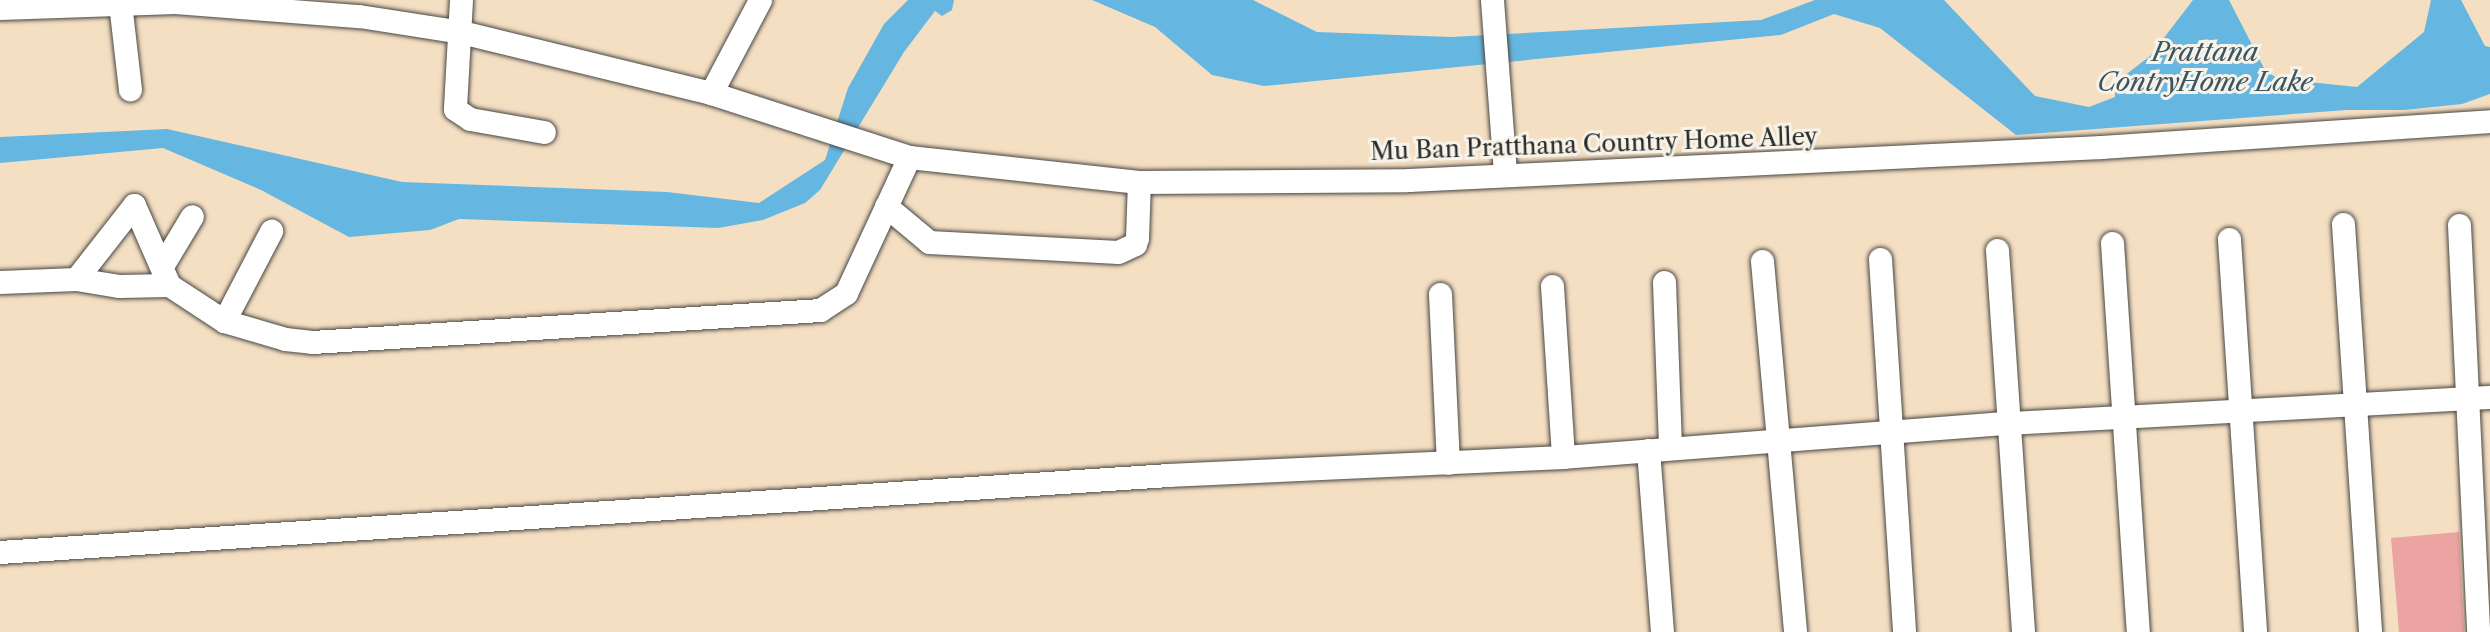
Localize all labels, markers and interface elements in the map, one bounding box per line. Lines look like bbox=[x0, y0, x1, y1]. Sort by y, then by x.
water label: Prattana ContryHome Lake bbox=[2097, 37, 2313, 98]
street label: Mu Ban Pratthana Country Home Alley bbox=[1369, 122, 1819, 166]

